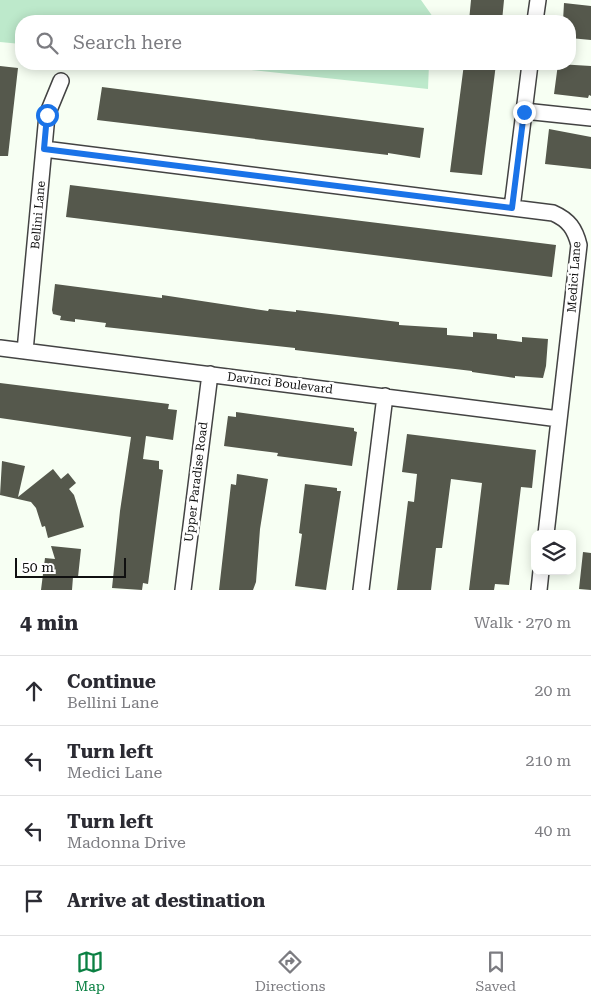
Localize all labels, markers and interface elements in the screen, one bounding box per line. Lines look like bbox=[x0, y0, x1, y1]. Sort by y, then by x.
search box bbox=[15, 15, 576, 70]
icon: search bbox=[33, 29, 61, 57]
text: Search here bbox=[73, 31, 182, 54]
route end bbox=[513, 101, 536, 124]
route start bbox=[36, 104, 59, 127]
street label: Bellini Lane bbox=[28, 180, 48, 250]
street label: Medici Lane bbox=[565, 240, 584, 313]
street label: Davinci Boulevard bbox=[226, 370, 334, 396]
street label: Upper Paradise Road bbox=[182, 421, 210, 543]
map controls bbox=[531, 530, 576, 575]
button: layers bbox=[531, 530, 576, 575]
scale bar bbox=[15, 555, 126, 578]
text: 50 m bbox=[22, 559, 54, 575]
text: 4 min bbox=[20, 611, 78, 635]
text: Walk · 270 m bbox=[474, 613, 571, 632]
text: Continue bbox=[67, 670, 156, 693]
icon: ahead bbox=[20, 677, 48, 705]
text: 20 m bbox=[534, 681, 571, 700]
text: Bellini Lane bbox=[67, 693, 159, 712]
text: Turn left bbox=[67, 740, 153, 763]
icon: left bbox=[20, 747, 48, 775]
text: 210 m bbox=[525, 751, 571, 770]
text: Medici Lane bbox=[67, 763, 162, 782]
text: Turn left bbox=[67, 810, 153, 833]
icon: left bbox=[20, 817, 48, 845]
text: 40 m bbox=[534, 821, 571, 840]
text: Madonna Drive bbox=[67, 833, 186, 852]
icon: arrive bbox=[20, 887, 48, 915]
text: Arrive at destination bbox=[67, 889, 265, 912]
tab: Map bbox=[75, 948, 105, 994]
tab: Directions bbox=[255, 948, 325, 994]
tab: Saved bbox=[475, 948, 516, 994]

